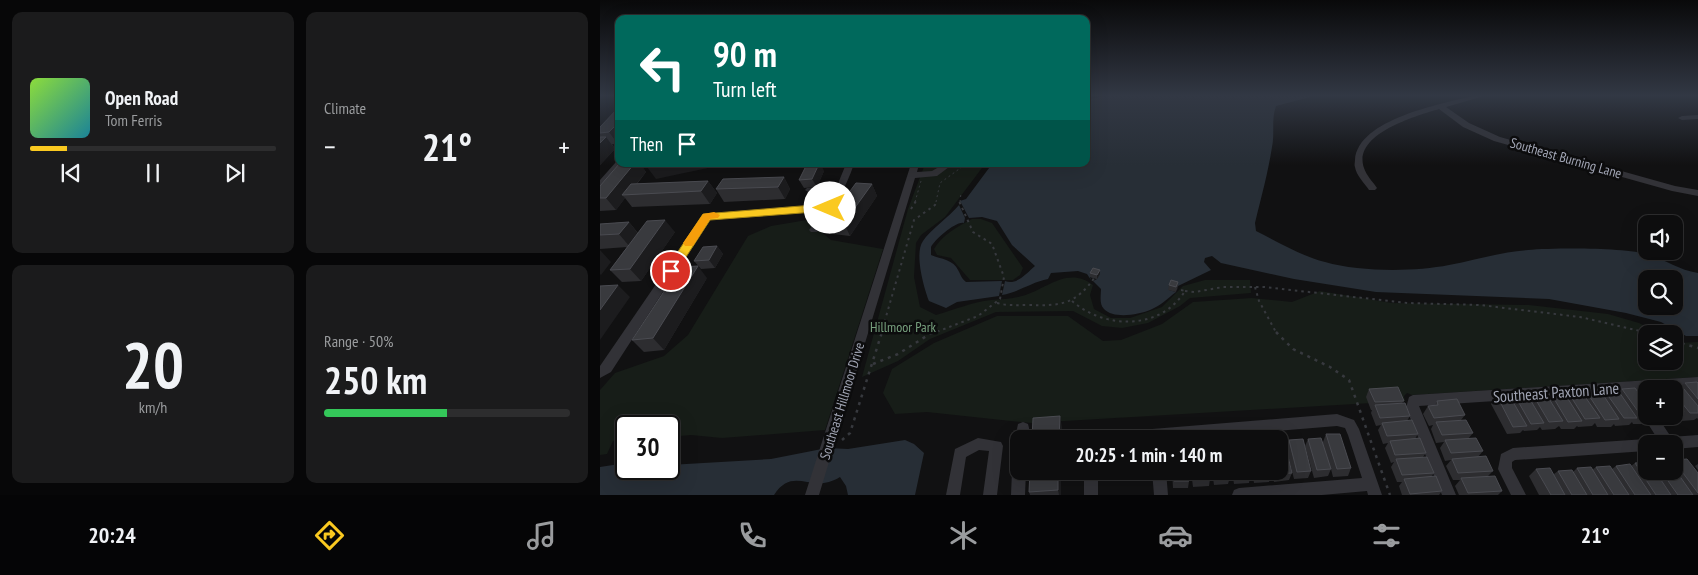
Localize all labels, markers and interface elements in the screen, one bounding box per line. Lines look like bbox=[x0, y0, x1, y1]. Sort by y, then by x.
text: 90 m bbox=[713, 31, 777, 77]
icon: left bbox=[630, 35, 695, 100]
text: Turn left bbox=[713, 75, 777, 103]
text: Open Road bbox=[105, 86, 178, 110]
text: Climate bbox=[324, 98, 366, 118]
text: Tom Ferris bbox=[105, 110, 162, 130]
text: 21° bbox=[422, 122, 472, 171]
text: − bbox=[324, 128, 336, 165]
text: + bbox=[558, 128, 570, 165]
icon: arrive bbox=[673, 130, 701, 158]
text: Then bbox=[630, 132, 663, 156]
street label: Southeast Burning Lane bbox=[1508, 133, 1624, 183]
icon: previous bbox=[57, 159, 85, 187]
icon: pause bbox=[139, 159, 167, 187]
icon: next bbox=[221, 159, 249, 187]
position arrow bbox=[803, 181, 855, 233]
map controls bbox=[1638, 215, 1683, 480]
button: sound bbox=[1638, 215, 1683, 260]
pin bbox=[650, 250, 692, 292]
icon: arrive bbox=[657, 257, 685, 285]
button: search bbox=[1638, 270, 1683, 315]
park label: Hillmoor Park bbox=[870, 318, 937, 336]
text: 20 bbox=[122, 322, 184, 406]
button: layers bbox=[1638, 325, 1683, 370]
text: Range · 50% bbox=[324, 331, 393, 351]
street label: Southeast Hillmoor Drive bbox=[816, 340, 868, 462]
text: 250 km bbox=[324, 355, 427, 404]
street label: Southeast Paxton Lane bbox=[1492, 378, 1620, 406]
button: + bbox=[1638, 380, 1683, 425]
text: km/h bbox=[139, 397, 167, 417]
speed limit sign: 30 bbox=[615, 415, 680, 480]
button: − bbox=[1638, 435, 1683, 480]
text: 20:25 · 1 min · 140 m bbox=[1076, 443, 1222, 467]
icon: directions bbox=[312, 518, 347, 553]
icon: music bbox=[524, 518, 559, 553]
icon: phone bbox=[735, 518, 770, 553]
icon: climate bbox=[946, 518, 981, 553]
icon: car bbox=[1158, 518, 1193, 553]
icon: filters bbox=[1369, 518, 1404, 553]
text: 20:24 bbox=[88, 521, 136, 549]
text: 21° bbox=[1581, 521, 1610, 549]

